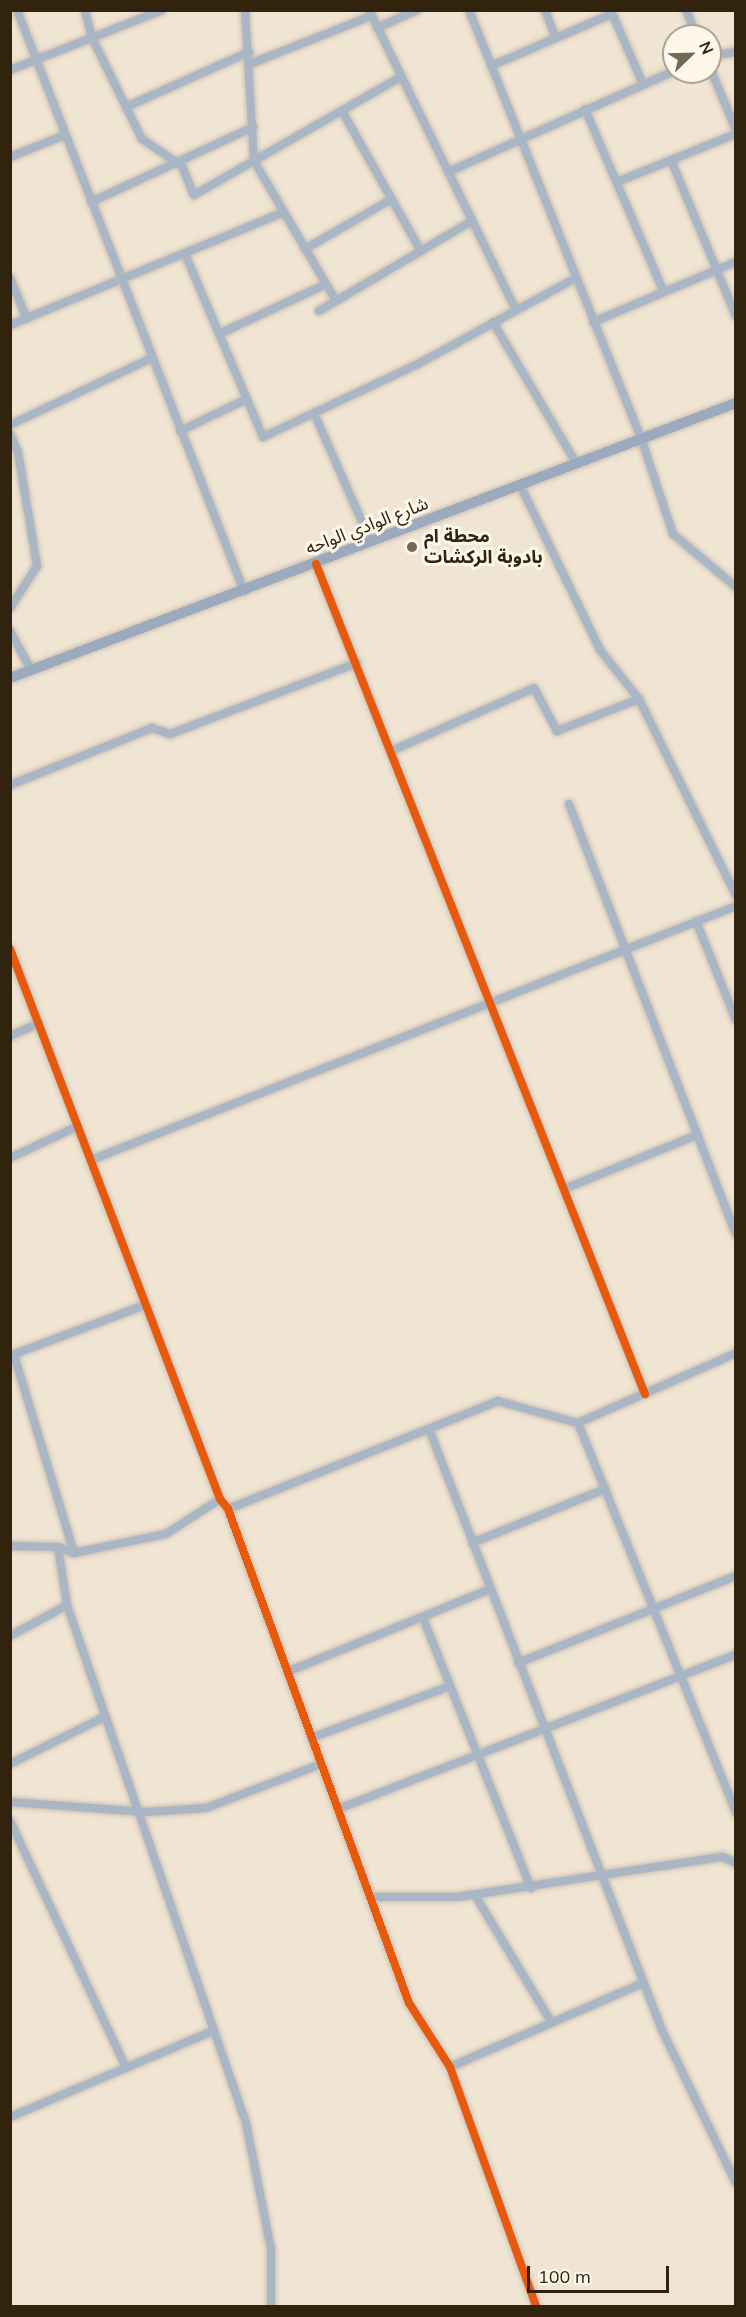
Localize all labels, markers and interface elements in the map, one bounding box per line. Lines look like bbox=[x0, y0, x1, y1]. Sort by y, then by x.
north arrow bbox=[662, 24, 722, 84]
text: N bbox=[695, 38, 718, 57]
street label: شارع الوادي الواحه bbox=[303, 493, 431, 559]
place label: محطة ام بادوبة الركشات bbox=[424, 526, 543, 568]
marker: محطة ام بادوبة الركشات bbox=[405, 540, 419, 554]
scale bar bbox=[530, 2254, 672, 2292]
text: 100 m bbox=[538, 2265, 591, 2288]

